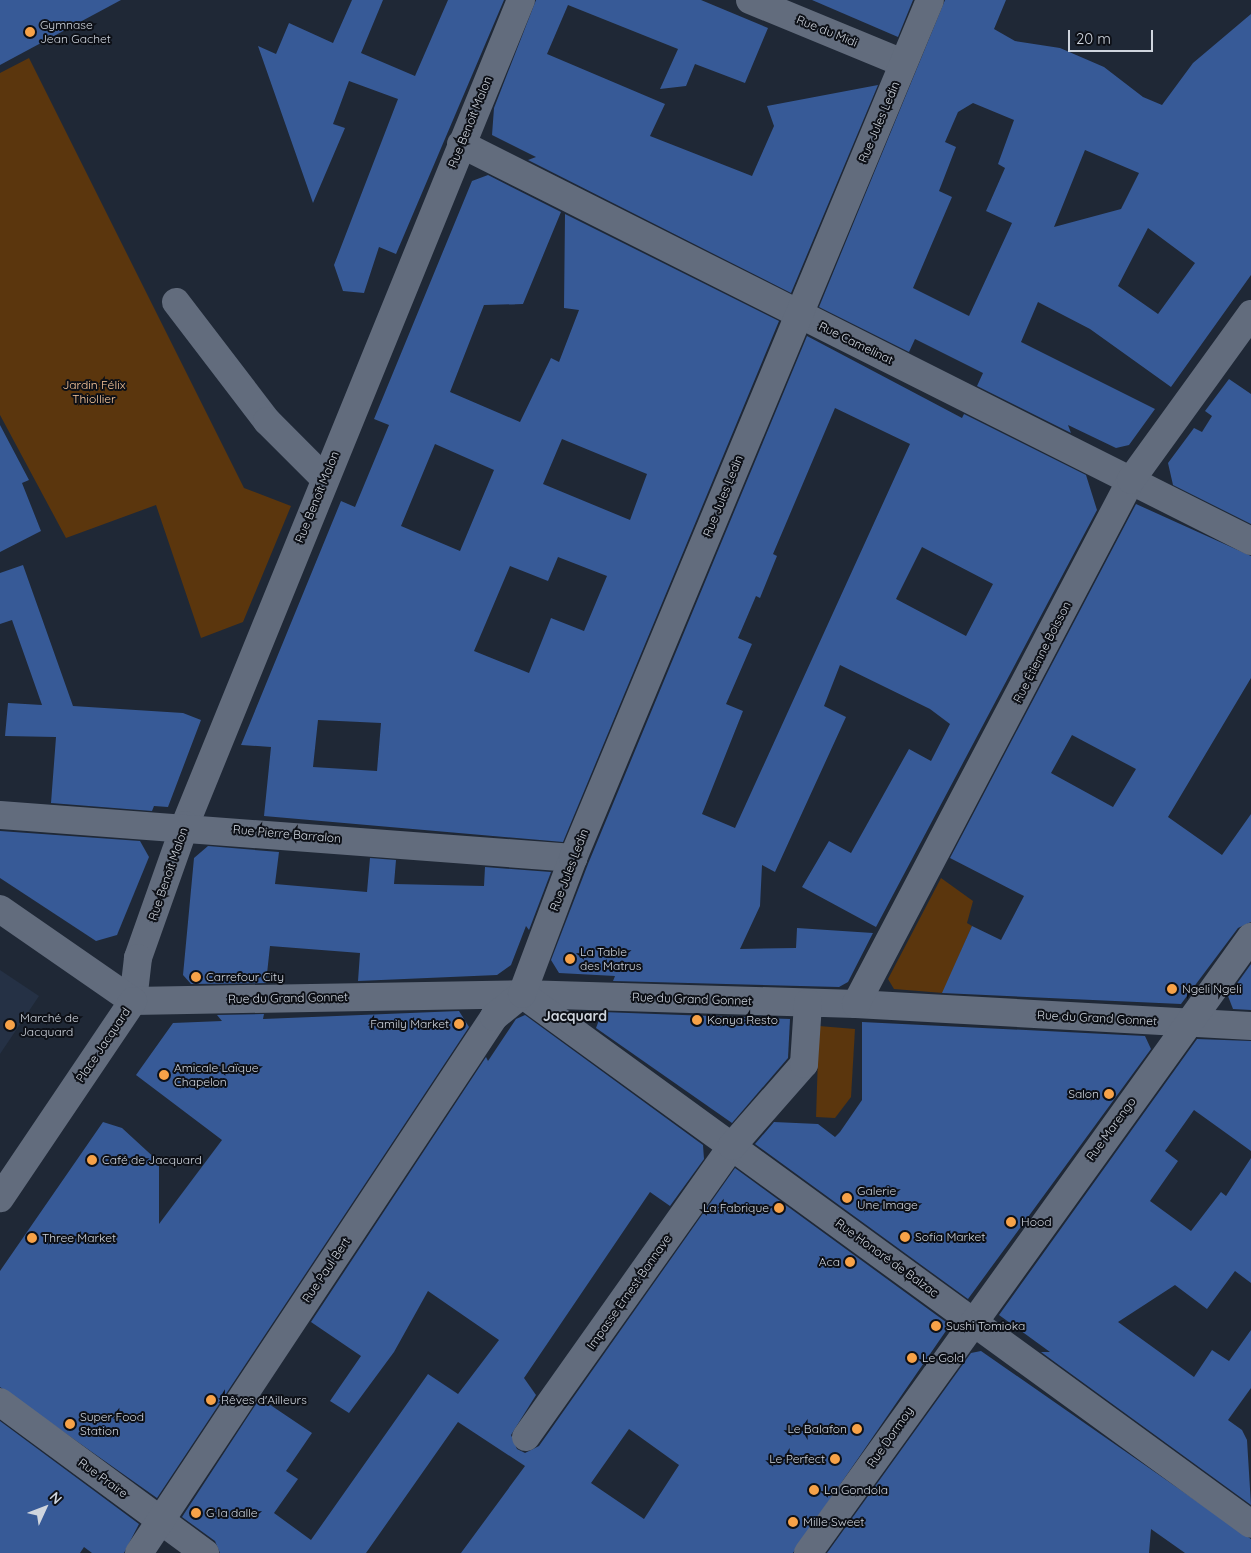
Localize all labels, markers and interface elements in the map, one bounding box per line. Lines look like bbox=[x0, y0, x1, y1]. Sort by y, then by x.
street label: Rue du Midi bbox=[794, 12, 860, 50]
place label: Gymnase Jean Gachet bbox=[40, 18, 111, 46]
scale bar bbox=[1071, 20, 1156, 52]
marker: Gymnase Jean Gachet bbox=[24, 26, 36, 38]
text: 20 m bbox=[1076, 29, 1111, 48]
street label: Rue Benoît Malon bbox=[445, 74, 495, 170]
street label: Rue Jules Ledin bbox=[855, 79, 903, 165]
street label: Rue Camelinat bbox=[816, 319, 896, 367]
park label: Jardin Félix Thiollier bbox=[62, 378, 126, 406]
street label: Rue Benoît Malon bbox=[292, 449, 342, 545]
street label: Rue Jules Ledin bbox=[700, 453, 746, 539]
street label: Rue Étienne Boisson bbox=[1010, 599, 1074, 705]
street label: Rue Pierre Barralon bbox=[232, 822, 342, 846]
street label: Rue Benoît Malon bbox=[145, 826, 191, 922]
street label: Rue Jules Ledin bbox=[547, 827, 591, 913]
place label: La Table des Matrus bbox=[580, 945, 641, 973]
marker: La Table des Matrus bbox=[564, 953, 576, 965]
place label: Carrefour City bbox=[206, 970, 284, 984]
marker: Carrefour City bbox=[190, 971, 202, 983]
place label: Ngeli Ngeli bbox=[1182, 982, 1241, 996]
marker: Ngeli Ngeli bbox=[1166, 983, 1178, 995]
street label: Rue du Grand Gonnet bbox=[228, 990, 348, 1006]
street label: Rue du Grand Gonnet bbox=[632, 990, 752, 1008]
street label: Place Jacquard bbox=[73, 1005, 133, 1085]
district label: Jacquard bbox=[543, 1008, 607, 1024]
street label: Rue du Grand Gonnet bbox=[1037, 1008, 1157, 1028]
place label: Marché de Jacquard bbox=[20, 1011, 79, 1039]
place label: Konya Resto bbox=[707, 1013, 778, 1027]
marker: Konya Resto bbox=[691, 1014, 703, 1026]
place label: Family Market bbox=[370, 1017, 449, 1031]
marker: Family Market bbox=[453, 1018, 465, 1030]
marker: Marché de Jacquard bbox=[4, 1019, 16, 1031]
place label: Amicale Laïque Chapelon bbox=[174, 1061, 259, 1089]
marker: Amicale Laïque Chapelon bbox=[158, 1069, 170, 1081]
place label: Salon bbox=[1068, 1087, 1099, 1101]
marker: Salon bbox=[1103, 1088, 1115, 1100]
street label: Rue Marengo bbox=[1083, 1095, 1139, 1163]
place label: Café de Jacquard bbox=[102, 1153, 202, 1167]
marker: Café de Jacquard bbox=[86, 1154, 98, 1166]
place label: Galerie Une Image bbox=[857, 1184, 918, 1212]
marker: Galerie Une Image bbox=[841, 1192, 853, 1204]
place label: La Fabrique bbox=[703, 1201, 769, 1215]
marker: La Fabrique bbox=[773, 1202, 785, 1214]
place label: Hood bbox=[1021, 1215, 1051, 1229]
street label: Rue Honoré de Balzac bbox=[833, 1216, 941, 1300]
marker: Hood bbox=[1005, 1216, 1017, 1228]
place label: Sofia Market bbox=[915, 1230, 985, 1244]
place label: Three Market bbox=[42, 1231, 116, 1245]
marker: Sofia Market bbox=[899, 1231, 911, 1243]
marker: Three Market bbox=[26, 1232, 38, 1244]
street label: Impasse Ernest Bonnave bbox=[584, 1232, 674, 1352]
street label: Rue Paul Bert bbox=[299, 1235, 353, 1305]
place label: Aca bbox=[819, 1255, 840, 1269]
marker: Aca bbox=[844, 1256, 856, 1268]
place label: Sushi Tomioka bbox=[946, 1319, 1025, 1333]
marker: Sushi Tomioka bbox=[930, 1320, 942, 1332]
place label: Le Gold bbox=[922, 1351, 964, 1365]
marker: Le Gold bbox=[906, 1352, 918, 1364]
place label: Rêves d'Ailleurs bbox=[221, 1393, 307, 1407]
marker: Rêves d'Ailleurs bbox=[205, 1394, 217, 1406]
street label: Rue Dormoy bbox=[864, 1404, 916, 1470]
place label: Super Food Station bbox=[80, 1410, 144, 1438]
marker: Super Food Station bbox=[64, 1418, 76, 1430]
place label: Le Balafon bbox=[787, 1422, 847, 1436]
marker: Le Balafon bbox=[851, 1423, 863, 1435]
place label: Le Perfect bbox=[769, 1452, 825, 1466]
marker: Le Perfect bbox=[829, 1453, 841, 1465]
street label: Rue Praire bbox=[76, 1455, 130, 1501]
north arrow bbox=[20, 1483, 70, 1533]
place label: La Gondola bbox=[824, 1483, 888, 1497]
marker: La Gondola bbox=[808, 1484, 820, 1496]
text: N bbox=[46, 1488, 66, 1508]
place label: G la dalle bbox=[206, 1506, 258, 1520]
marker: G la dalle bbox=[190, 1507, 202, 1519]
place label: Mille Sweet bbox=[803, 1515, 864, 1529]
marker: Mille Sweet bbox=[787, 1516, 799, 1528]

